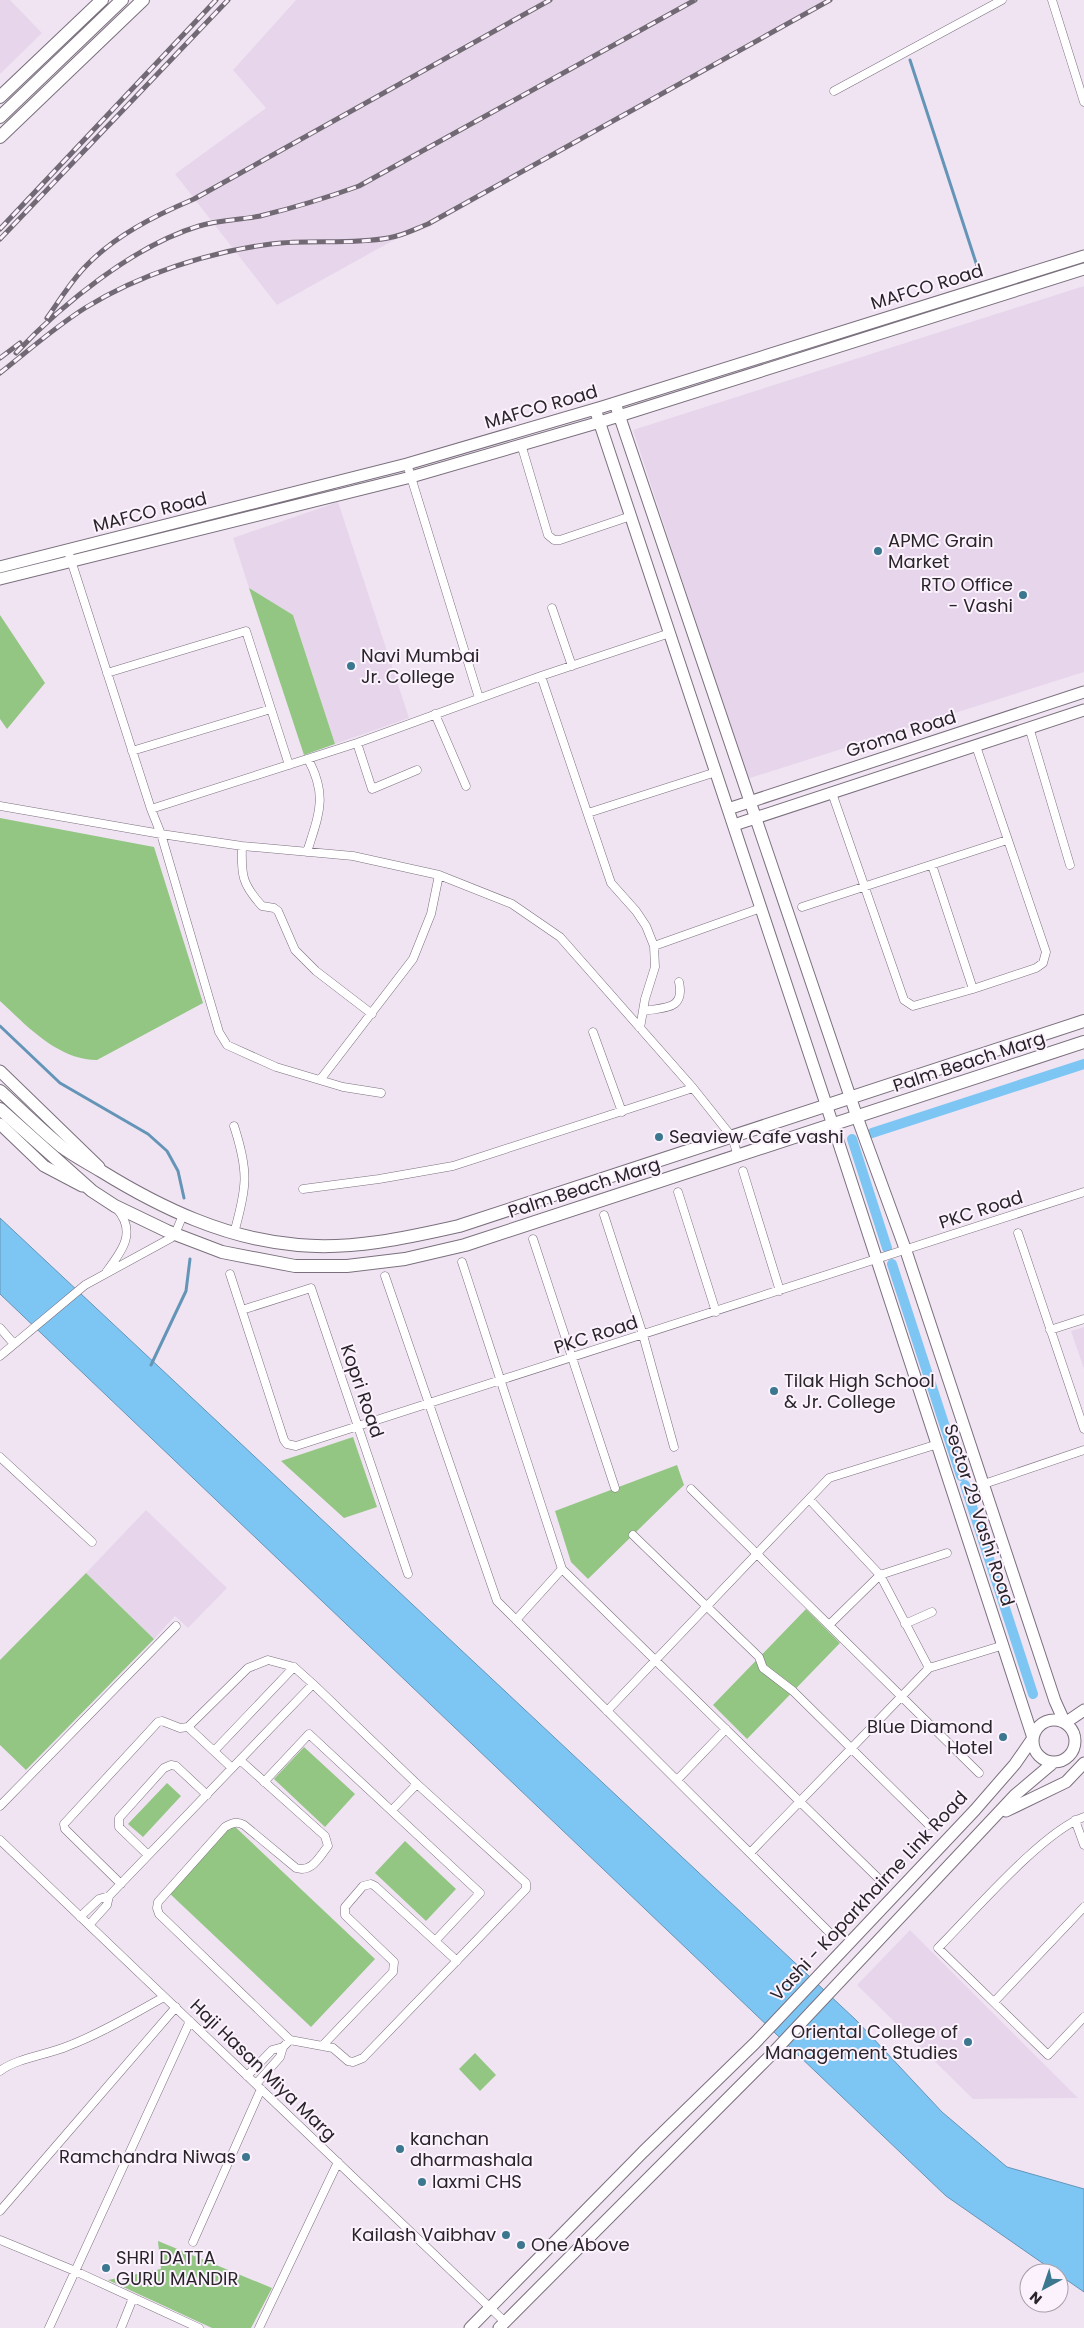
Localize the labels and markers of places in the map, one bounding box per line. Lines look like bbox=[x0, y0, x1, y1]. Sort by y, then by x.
place label: APMC Grain Market bbox=[888, 528, 994, 574]
marker: APMC Grain Market bbox=[872, 545, 884, 557]
place label: RTO Office - Vashi bbox=[921, 572, 1013, 618]
marker: RTO Office - Vashi bbox=[1017, 589, 1029, 601]
place label: Navi Mumbai Jr. College bbox=[361, 643, 479, 689]
marker: Navi Mumbai Jr. College bbox=[345, 660, 357, 672]
place label: Seaview Cafe vashi bbox=[669, 1124, 844, 1149]
marker: Seaview Cafe vashi bbox=[653, 1131, 665, 1143]
place label: Tilak High School & Jr. College bbox=[784, 1368, 935, 1414]
marker: Tilak High School & Jr. College bbox=[768, 1385, 780, 1397]
place label: Blue Diamond Hotel bbox=[867, 1714, 993, 1760]
marker: Blue Diamond Hotel bbox=[997, 1731, 1009, 1743]
place label: Oriental College of Management Studies bbox=[765, 2019, 958, 2065]
marker: Oriental College of Management Studies bbox=[962, 2036, 974, 2048]
place label: kanchan dharmashala bbox=[410, 2126, 533, 2172]
marker: kanchan dharmashala bbox=[394, 2143, 406, 2155]
place label: Ramchandra Niwas bbox=[59, 2144, 236, 2169]
marker: Ramchandra Niwas bbox=[240, 2151, 252, 2163]
place label: laxmi CHS bbox=[432, 2169, 522, 2194]
marker: laxmi CHS bbox=[416, 2176, 428, 2188]
place label: Kailash Vaibhav bbox=[352, 2222, 496, 2247]
marker: Kailash Vaibhav bbox=[500, 2229, 512, 2241]
place label: One Above bbox=[531, 2232, 630, 2257]
marker: One Above bbox=[515, 2239, 527, 2251]
place label: SHRI DATTA GURU MANDIR bbox=[116, 2245, 238, 2291]
marker: SHRI DATTA GURU MANDIR bbox=[100, 2262, 112, 2274]

